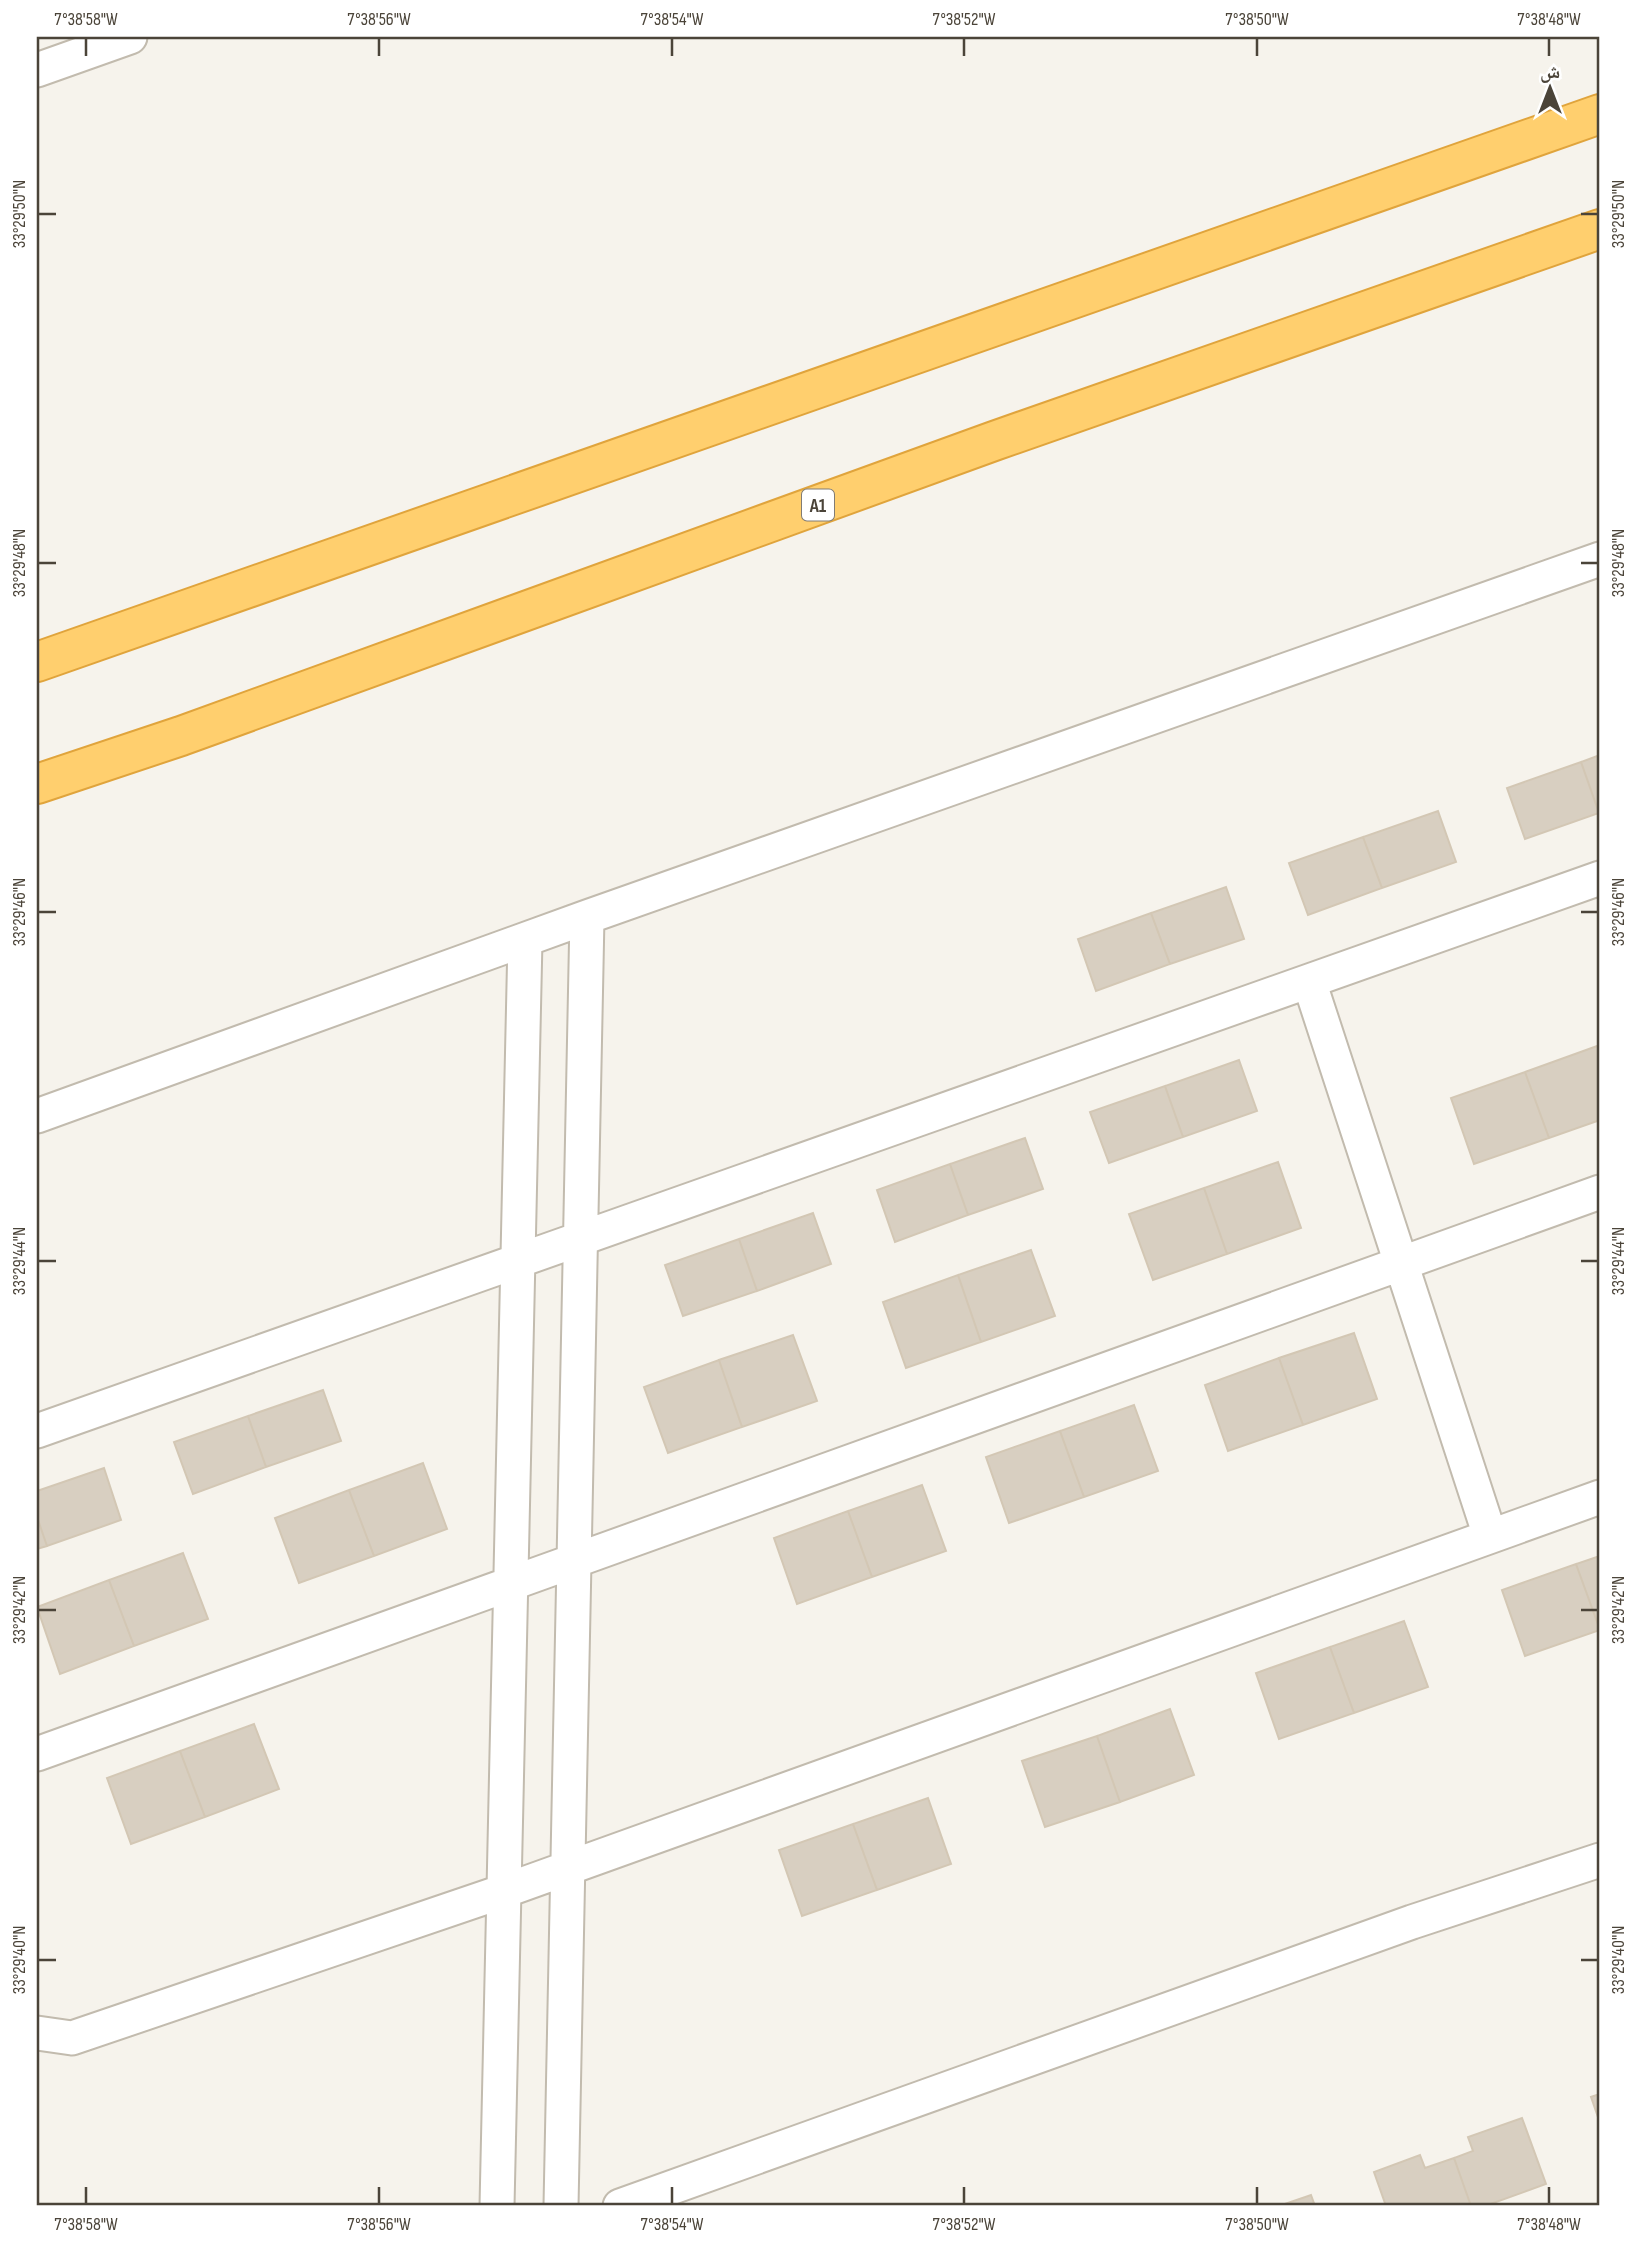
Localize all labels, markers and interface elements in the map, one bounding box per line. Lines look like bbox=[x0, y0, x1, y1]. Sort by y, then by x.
text: 7°38'58"W bbox=[54, 9, 118, 30]
text: 7°38'56"W bbox=[347, 9, 411, 30]
text: 7°38'54"W bbox=[640, 9, 704, 30]
text: 7°38'52"W bbox=[933, 9, 996, 30]
text: 7°38'50"W bbox=[1225, 9, 1289, 30]
text: 7°38'48"W bbox=[1517, 9, 1581, 30]
north arrow bbox=[1514, 52, 1584, 122]
text: ش bbox=[1540, 61, 1560, 84]
text: 33°29'50"N bbox=[9, 180, 30, 248]
text: 33°29'50"N bbox=[1608, 180, 1629, 248]
road number: A1 bbox=[802, 490, 834, 520]
text: 33°29'48"N bbox=[9, 529, 30, 597]
text: 33°29'48"N bbox=[1608, 529, 1629, 597]
text: 33°29'46"N bbox=[9, 878, 30, 946]
text: 33°29'46"N bbox=[1608, 878, 1629, 946]
text: 33°29'44"N bbox=[9, 1227, 30, 1295]
text: 33°29'44"N bbox=[1608, 1227, 1629, 1295]
text: 33°29'42"N bbox=[9, 1576, 30, 1644]
text: 33°29'42"N bbox=[1608, 1576, 1629, 1644]
text: 33°29'40"N bbox=[9, 1926, 30, 1994]
text: 33°29'40"N bbox=[1608, 1926, 1629, 1994]
text: 7°38'58"W bbox=[54, 2214, 118, 2235]
text: 7°38'56"W bbox=[347, 2214, 411, 2235]
text: 7°38'54"W bbox=[640, 2214, 704, 2235]
text: 7°38'52"W bbox=[933, 2214, 996, 2235]
text: 7°38'50"W bbox=[1225, 2214, 1289, 2235]
text: 7°38'48"W bbox=[1517, 2214, 1581, 2235]

